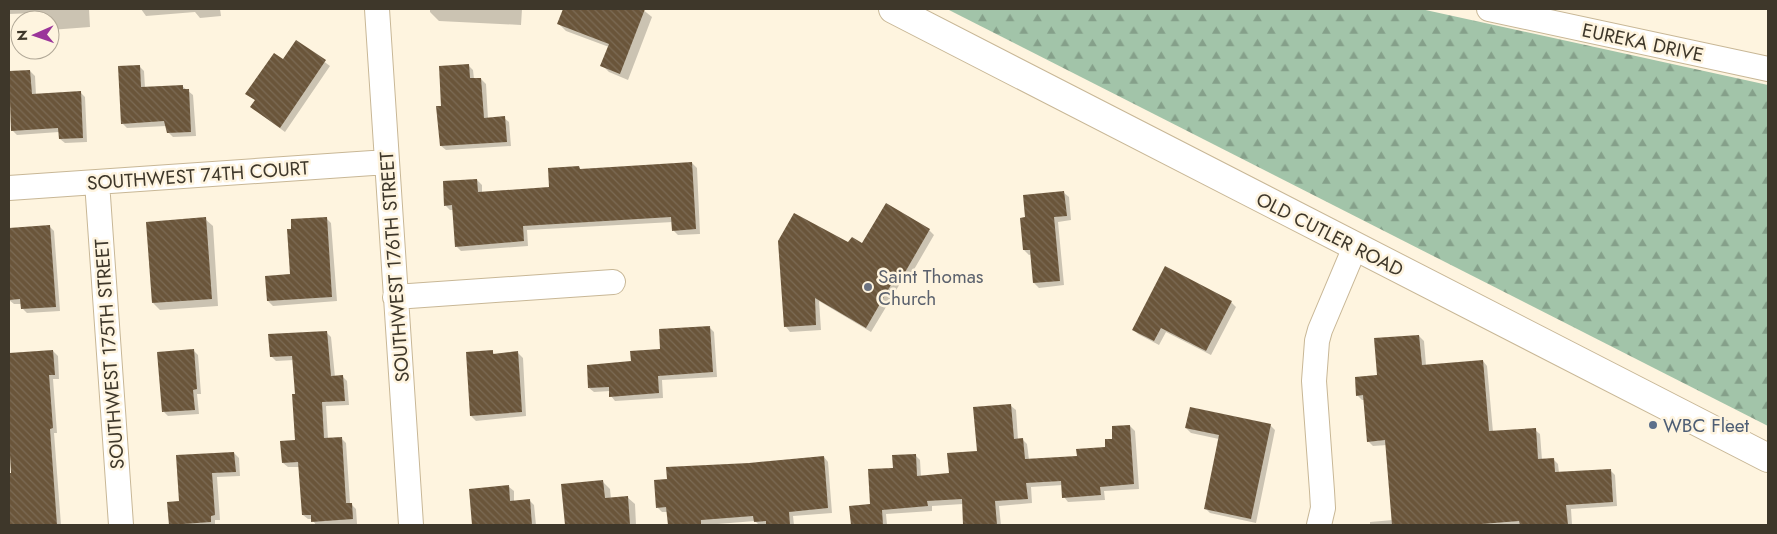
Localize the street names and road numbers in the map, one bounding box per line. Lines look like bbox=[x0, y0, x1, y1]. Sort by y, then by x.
street label: EUREKA DRIVE bbox=[1580, 16, 1706, 69]
street label: SOUTHWEST 176TH STREET bbox=[373, 151, 416, 383]
street label: SOUTHWEST 74TH COURT bbox=[86, 154, 310, 197]
street label: OLD CUTLER ROAD bbox=[1252, 186, 1408, 283]
street label: SOUTHWEST 175TH STREET bbox=[88, 238, 131, 470]

